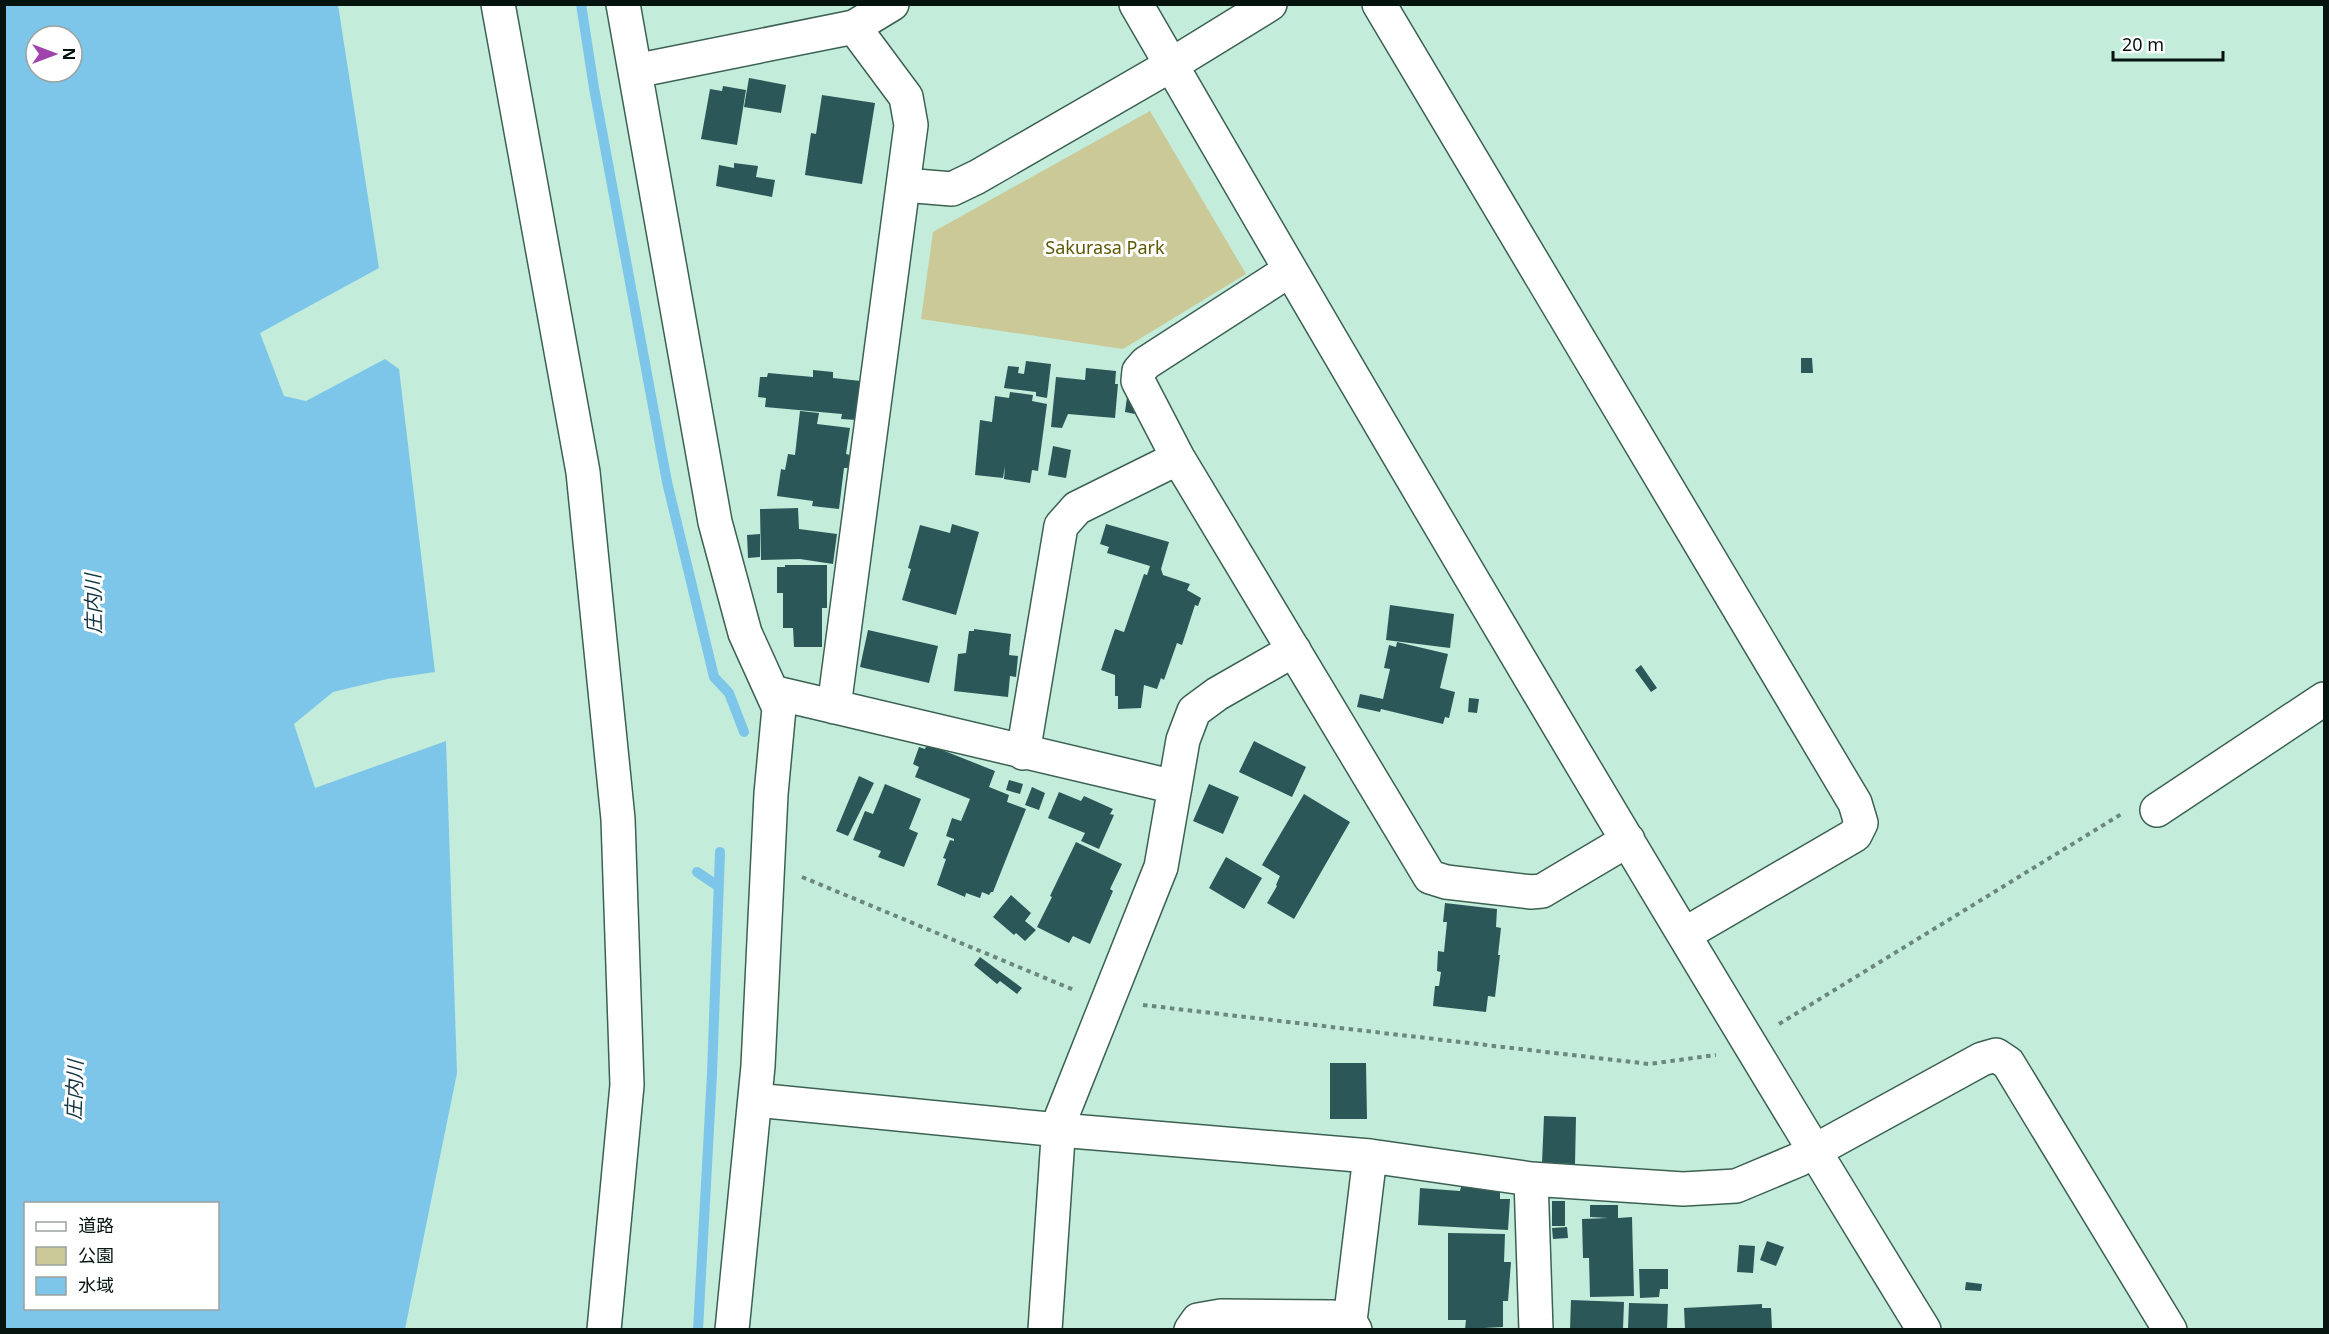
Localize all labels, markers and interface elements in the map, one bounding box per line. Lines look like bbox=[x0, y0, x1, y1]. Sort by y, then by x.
north arrow bbox=[24, 24, 84, 84]
scale bar bbox=[2113, 24, 2222, 62]
text: 20 m bbox=[2122, 32, 2164, 56]
text: N bbox=[58, 47, 80, 61]
park label: Sakurasa Park bbox=[1045, 235, 1165, 259]
water label: 庄内川 bbox=[79, 572, 107, 634]
water label: 庄内川 bbox=[59, 1058, 89, 1120]
legend bbox=[24, 1202, 219, 1310]
text: 道路 bbox=[78, 1213, 114, 1237]
text: 公園 bbox=[78, 1243, 114, 1267]
text: 水域 bbox=[78, 1273, 114, 1297]

